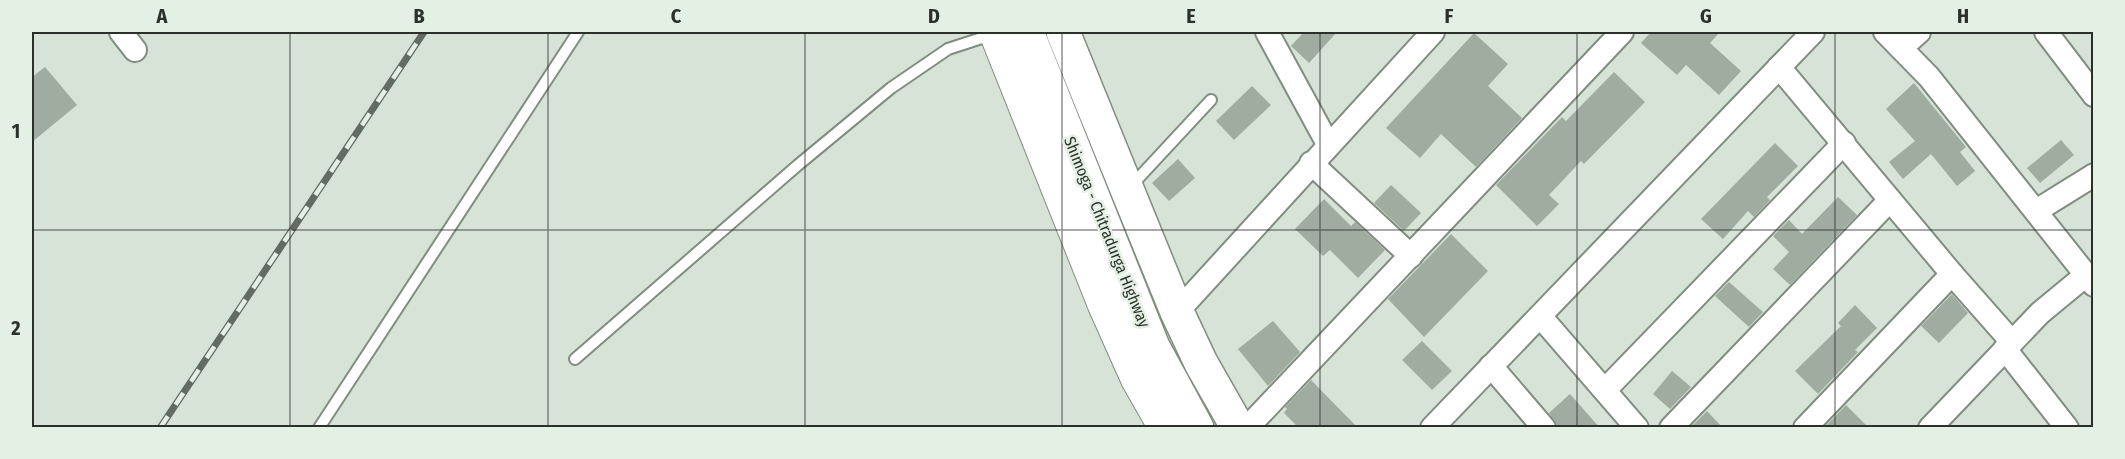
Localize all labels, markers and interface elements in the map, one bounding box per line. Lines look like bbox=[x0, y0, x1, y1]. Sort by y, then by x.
text: A bbox=[156, 4, 169, 28]
text: B bbox=[413, 4, 425, 28]
text: C bbox=[671, 4, 682, 28]
text: D bbox=[928, 4, 940, 28]
text: E bbox=[1186, 4, 1196, 28]
text: F bbox=[1445, 4, 1454, 28]
text: G bbox=[1700, 4, 1712, 28]
text: H bbox=[1957, 4, 1969, 28]
text: 1 bbox=[12, 119, 20, 143]
street label: Shimoga - Chitradurga Highway bbox=[1060, 134, 1154, 331]
text: 2 bbox=[10, 316, 21, 340]

